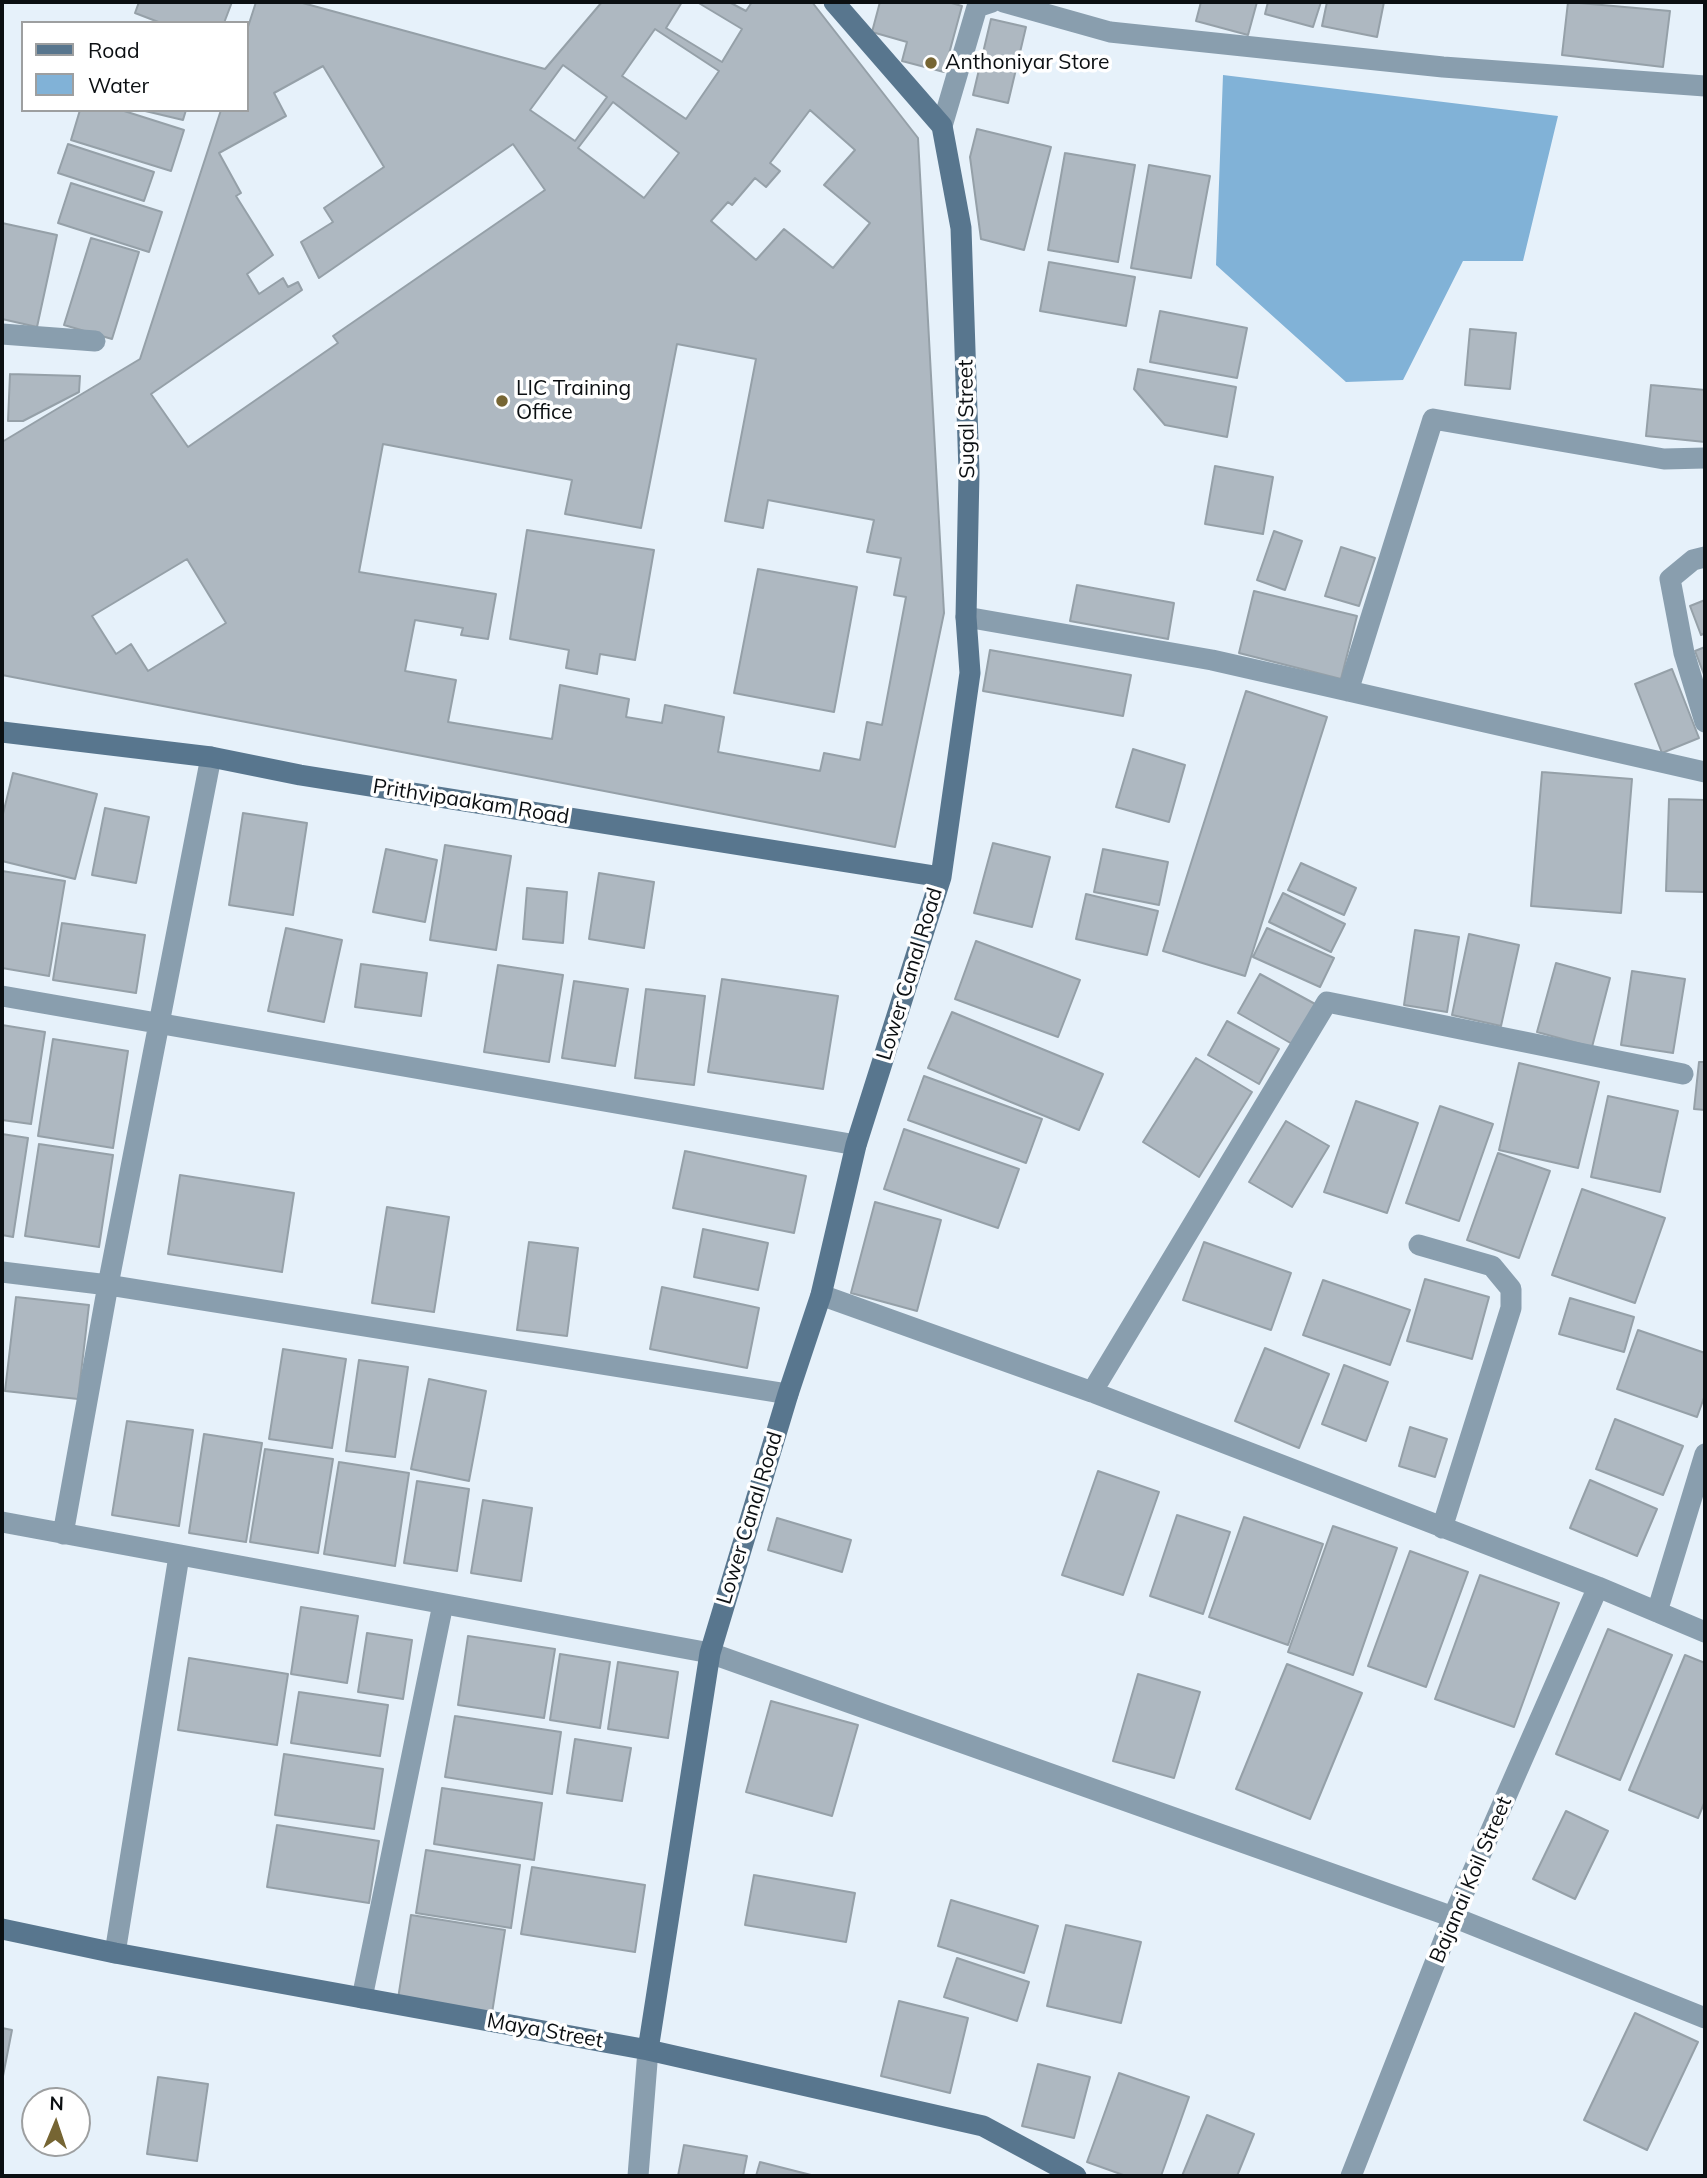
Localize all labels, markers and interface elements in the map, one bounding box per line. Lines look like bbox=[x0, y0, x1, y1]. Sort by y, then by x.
legend bbox=[21, 21, 248, 112]
text: Road bbox=[88, 37, 139, 63]
place label: Anthoniyar Store bbox=[945, 50, 1110, 76]
marker: Anthoniyar Store bbox=[923, 55, 939, 71]
text: Water bbox=[88, 72, 149, 98]
street label: Sugal Street bbox=[953, 359, 981, 479]
place label: LIC Training Office bbox=[516, 376, 631, 426]
marker: LIC Training Office bbox=[494, 393, 510, 409]
street label: Prithvipaakam Road bbox=[371, 774, 571, 830]
street label: Lower Canal Road bbox=[872, 885, 948, 1063]
street label: Lower Canal Road bbox=[712, 1429, 788, 1607]
street label: Bajanai Koil Street bbox=[1425, 1793, 1517, 1967]
street label: Maya Street bbox=[485, 2008, 605, 2054]
north arrow bbox=[21, 2087, 91, 2157]
text: N bbox=[49, 2091, 64, 2115]

